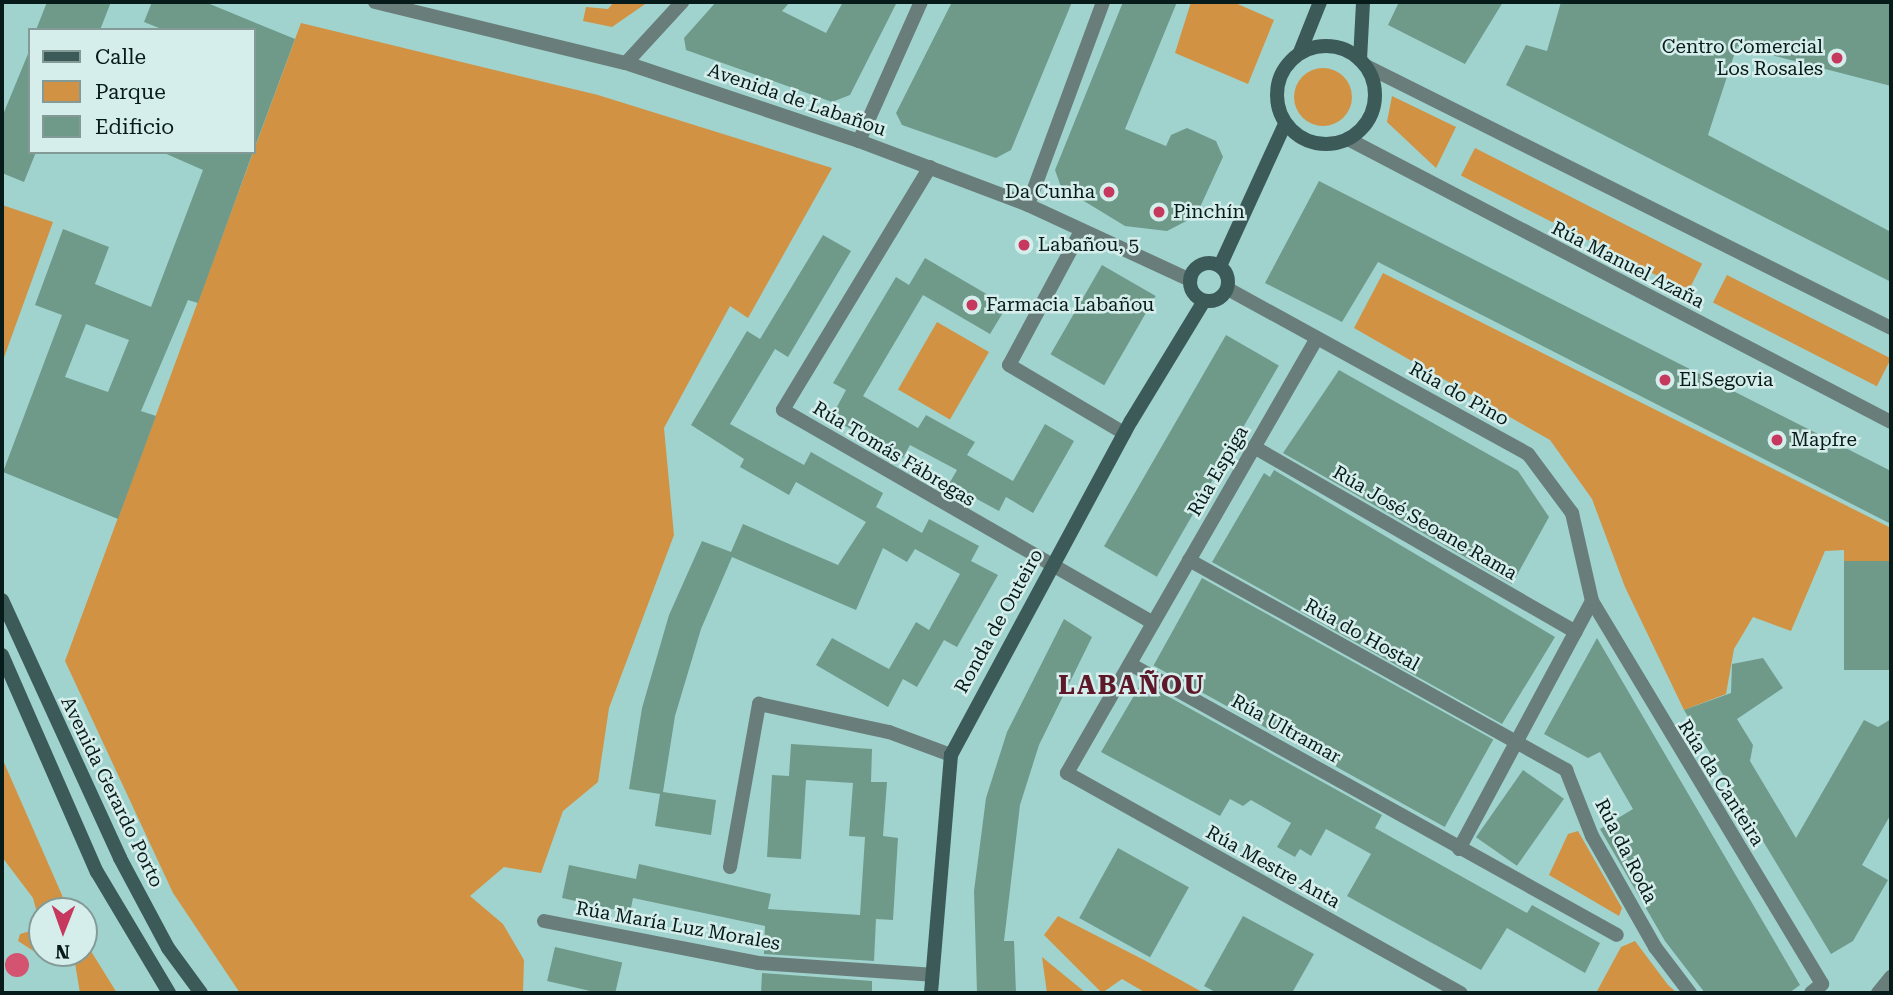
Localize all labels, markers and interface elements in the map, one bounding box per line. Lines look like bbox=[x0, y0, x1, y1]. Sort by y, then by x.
legend bbox=[28, 28, 256, 154]
place label: Centro Comercial Los Rosales bbox=[1662, 36, 1823, 80]
text: Calle bbox=[95, 45, 146, 69]
marker: Centro Comercial Los Rosales bbox=[1829, 50, 1845, 66]
street label: Avenida de Labañou bbox=[705, 59, 889, 141]
text: Parque bbox=[95, 80, 166, 104]
text: Edificio bbox=[95, 115, 174, 139]
place label: Da Cunha bbox=[1005, 181, 1095, 203]
marker: Da Cunha bbox=[1101, 184, 1117, 200]
place label: Pinchín bbox=[1173, 201, 1245, 223]
marker: Pinchín bbox=[1151, 204, 1167, 220]
street label: Rúa Manuel Azaña bbox=[1548, 217, 1708, 313]
place label: Labañou, 5 bbox=[1038, 234, 1139, 256]
marker: Labañou, 5 bbox=[1016, 237, 1032, 253]
place label: Farmacia Labañou bbox=[986, 294, 1154, 316]
marker: Farmacia Labañou bbox=[964, 297, 980, 313]
street label: Rúa do Pino bbox=[1405, 357, 1513, 431]
place label: El Segovia bbox=[1679, 369, 1773, 391]
marker: El Segovia bbox=[1657, 372, 1673, 388]
street label: Rúa Tomás Fábregas bbox=[809, 397, 979, 511]
street label: Rúa Espiga bbox=[1183, 422, 1253, 520]
place label: Mapfre bbox=[1791, 429, 1857, 451]
marker: Mapfre bbox=[1769, 432, 1785, 448]
street label: Rúa José Seoane Rama bbox=[1329, 461, 1521, 585]
street label: Ronda de Outeiro bbox=[950, 545, 1048, 697]
street label: Rúa do Hostal bbox=[1301, 594, 1423, 676]
district label: LABAÑOU bbox=[1059, 670, 1205, 702]
street label: Rúa Ultramar bbox=[1227, 690, 1345, 768]
street label: Avenida Gerardo Porto bbox=[56, 693, 168, 891]
street label: Rúa da Canteira bbox=[1673, 716, 1769, 850]
street label: Rúa da Roda bbox=[1590, 795, 1662, 907]
street label: Rúa Mestre Anta bbox=[1202, 821, 1344, 913]
north arrow bbox=[28, 897, 98, 967]
street label: Rúa María Luz Morales bbox=[574, 897, 782, 955]
text: N bbox=[55, 940, 70, 963]

